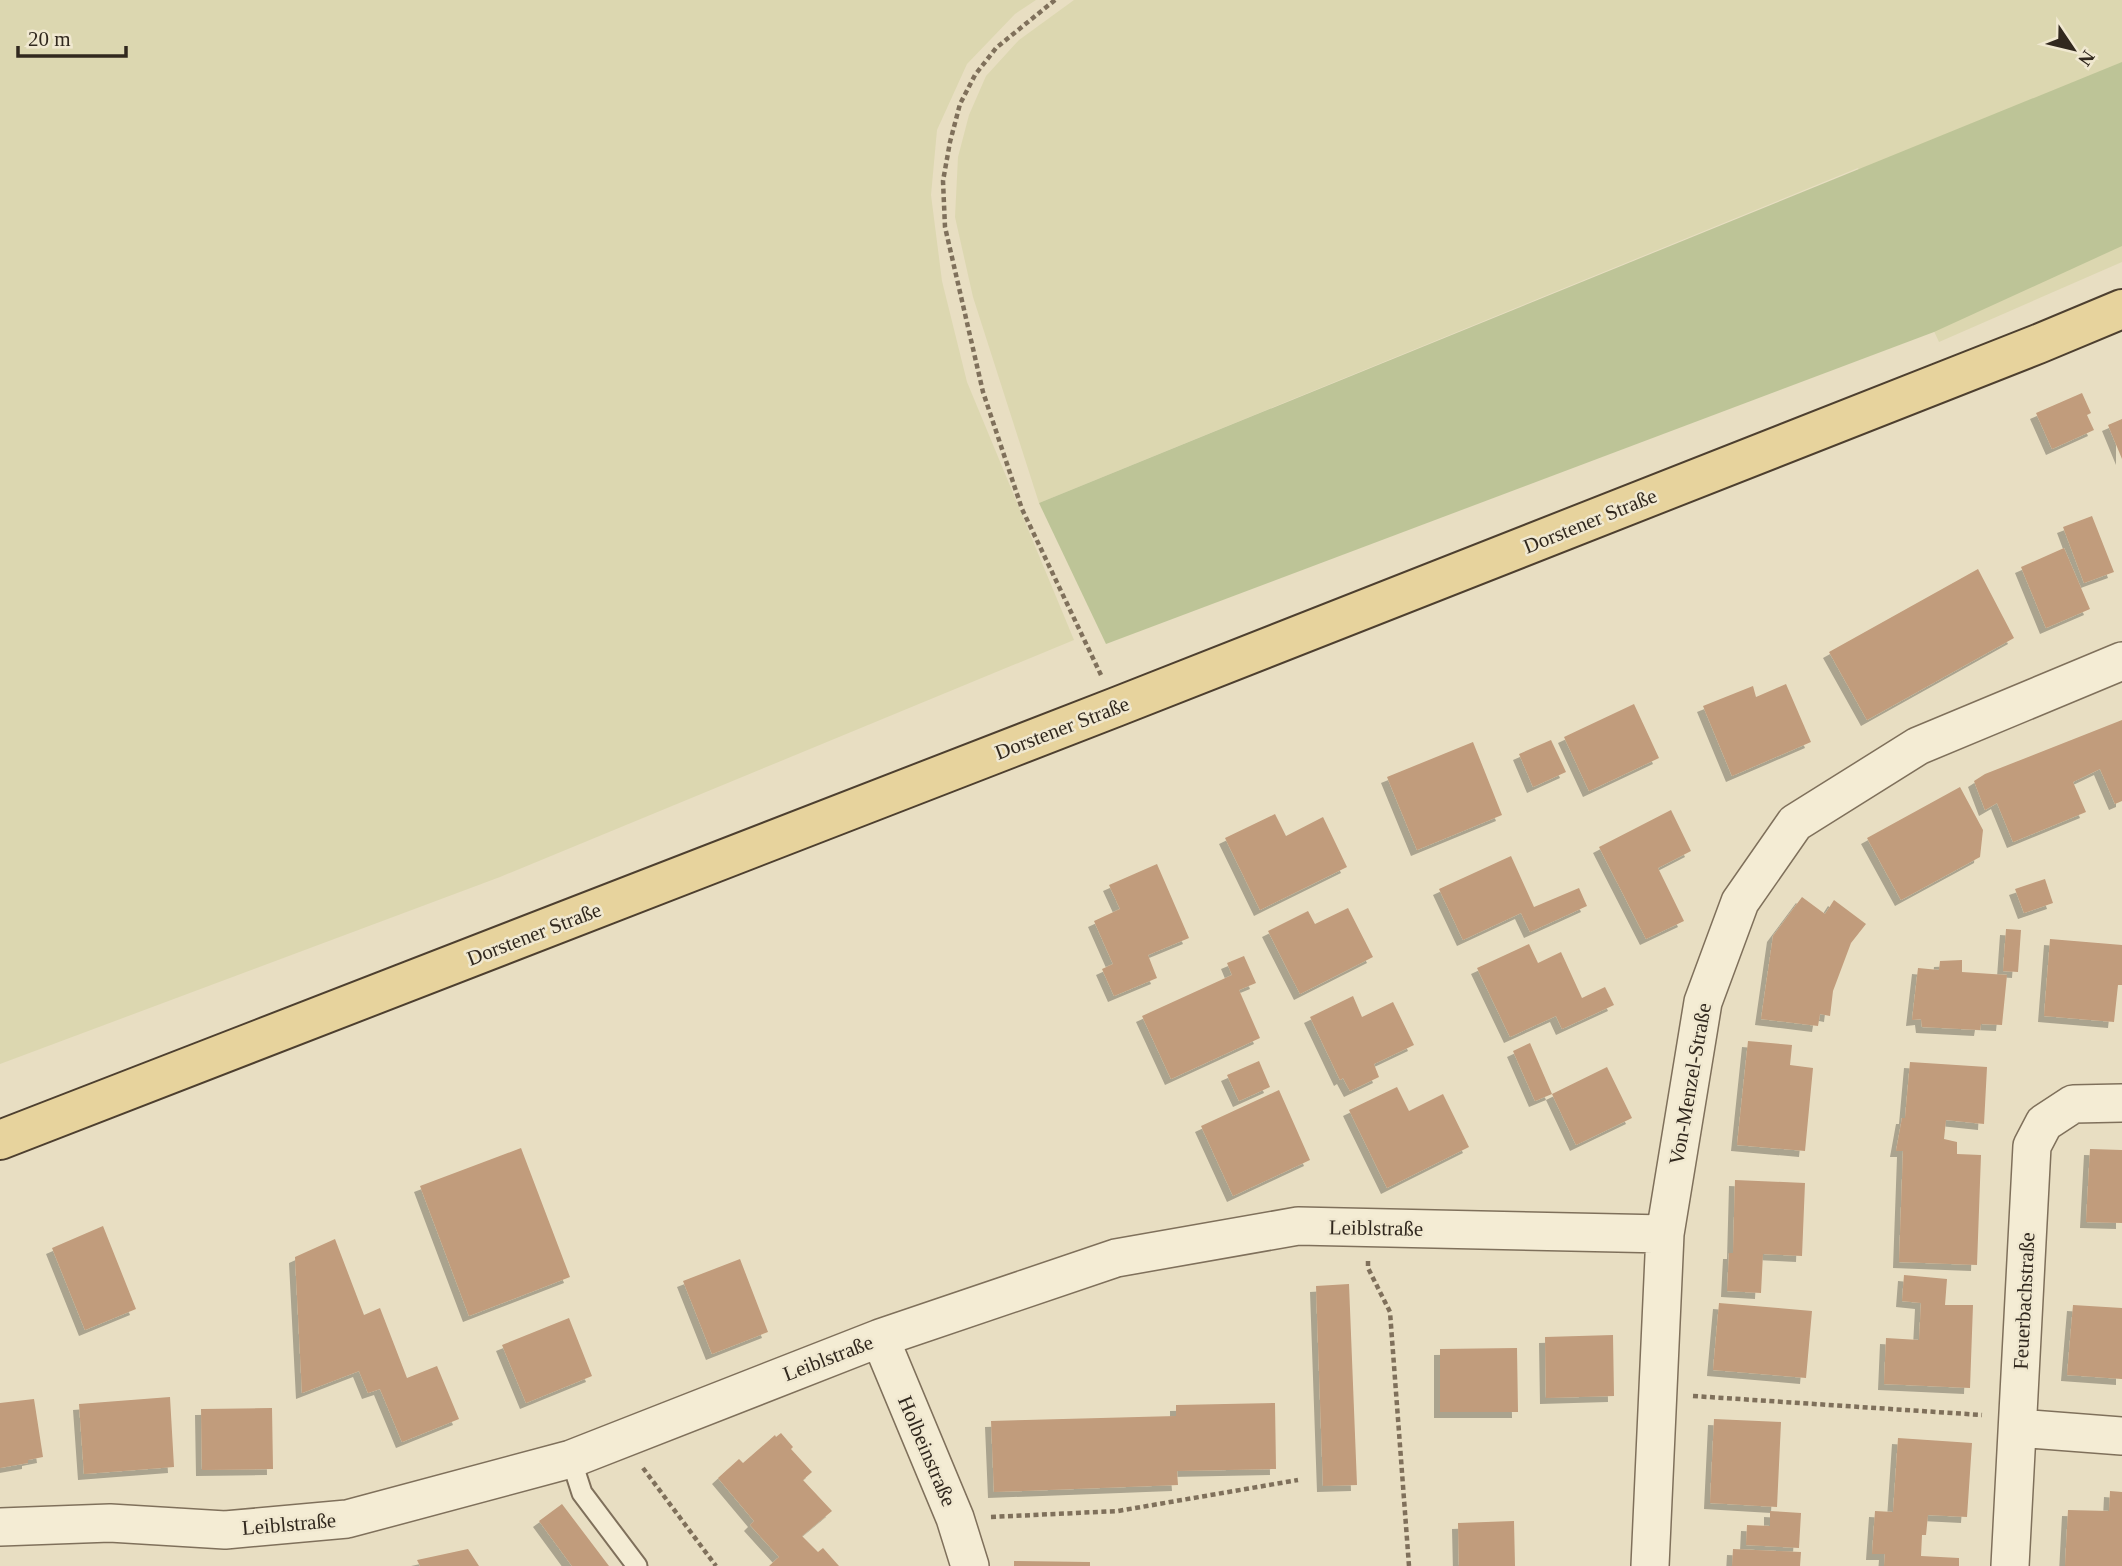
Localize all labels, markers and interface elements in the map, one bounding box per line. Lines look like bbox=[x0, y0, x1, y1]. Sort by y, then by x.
scale bar bbox=[18, 14, 126, 58]
north arrow bbox=[2038, 14, 2108, 84]
text: 20 m bbox=[28, 27, 71, 51]
text: N bbox=[2074, 47, 2099, 70]
street label: Dorstener Straße bbox=[1520, 483, 1660, 559]
street label: Dorstener Straße bbox=[992, 691, 1132, 765]
street label: Dorstener Straße bbox=[464, 897, 604, 971]
street label: Von-Menzel-Straße bbox=[1664, 1001, 1716, 1167]
street label: Leiblstraße bbox=[1329, 1215, 1423, 1241]
street label: Feuerbachstraße bbox=[2008, 1232, 2040, 1370]
street label: Leiblstraße bbox=[780, 1330, 876, 1386]
street label: Holbeinstraße bbox=[893, 1392, 961, 1510]
street label: Leiblstraße bbox=[241, 1508, 337, 1540]

